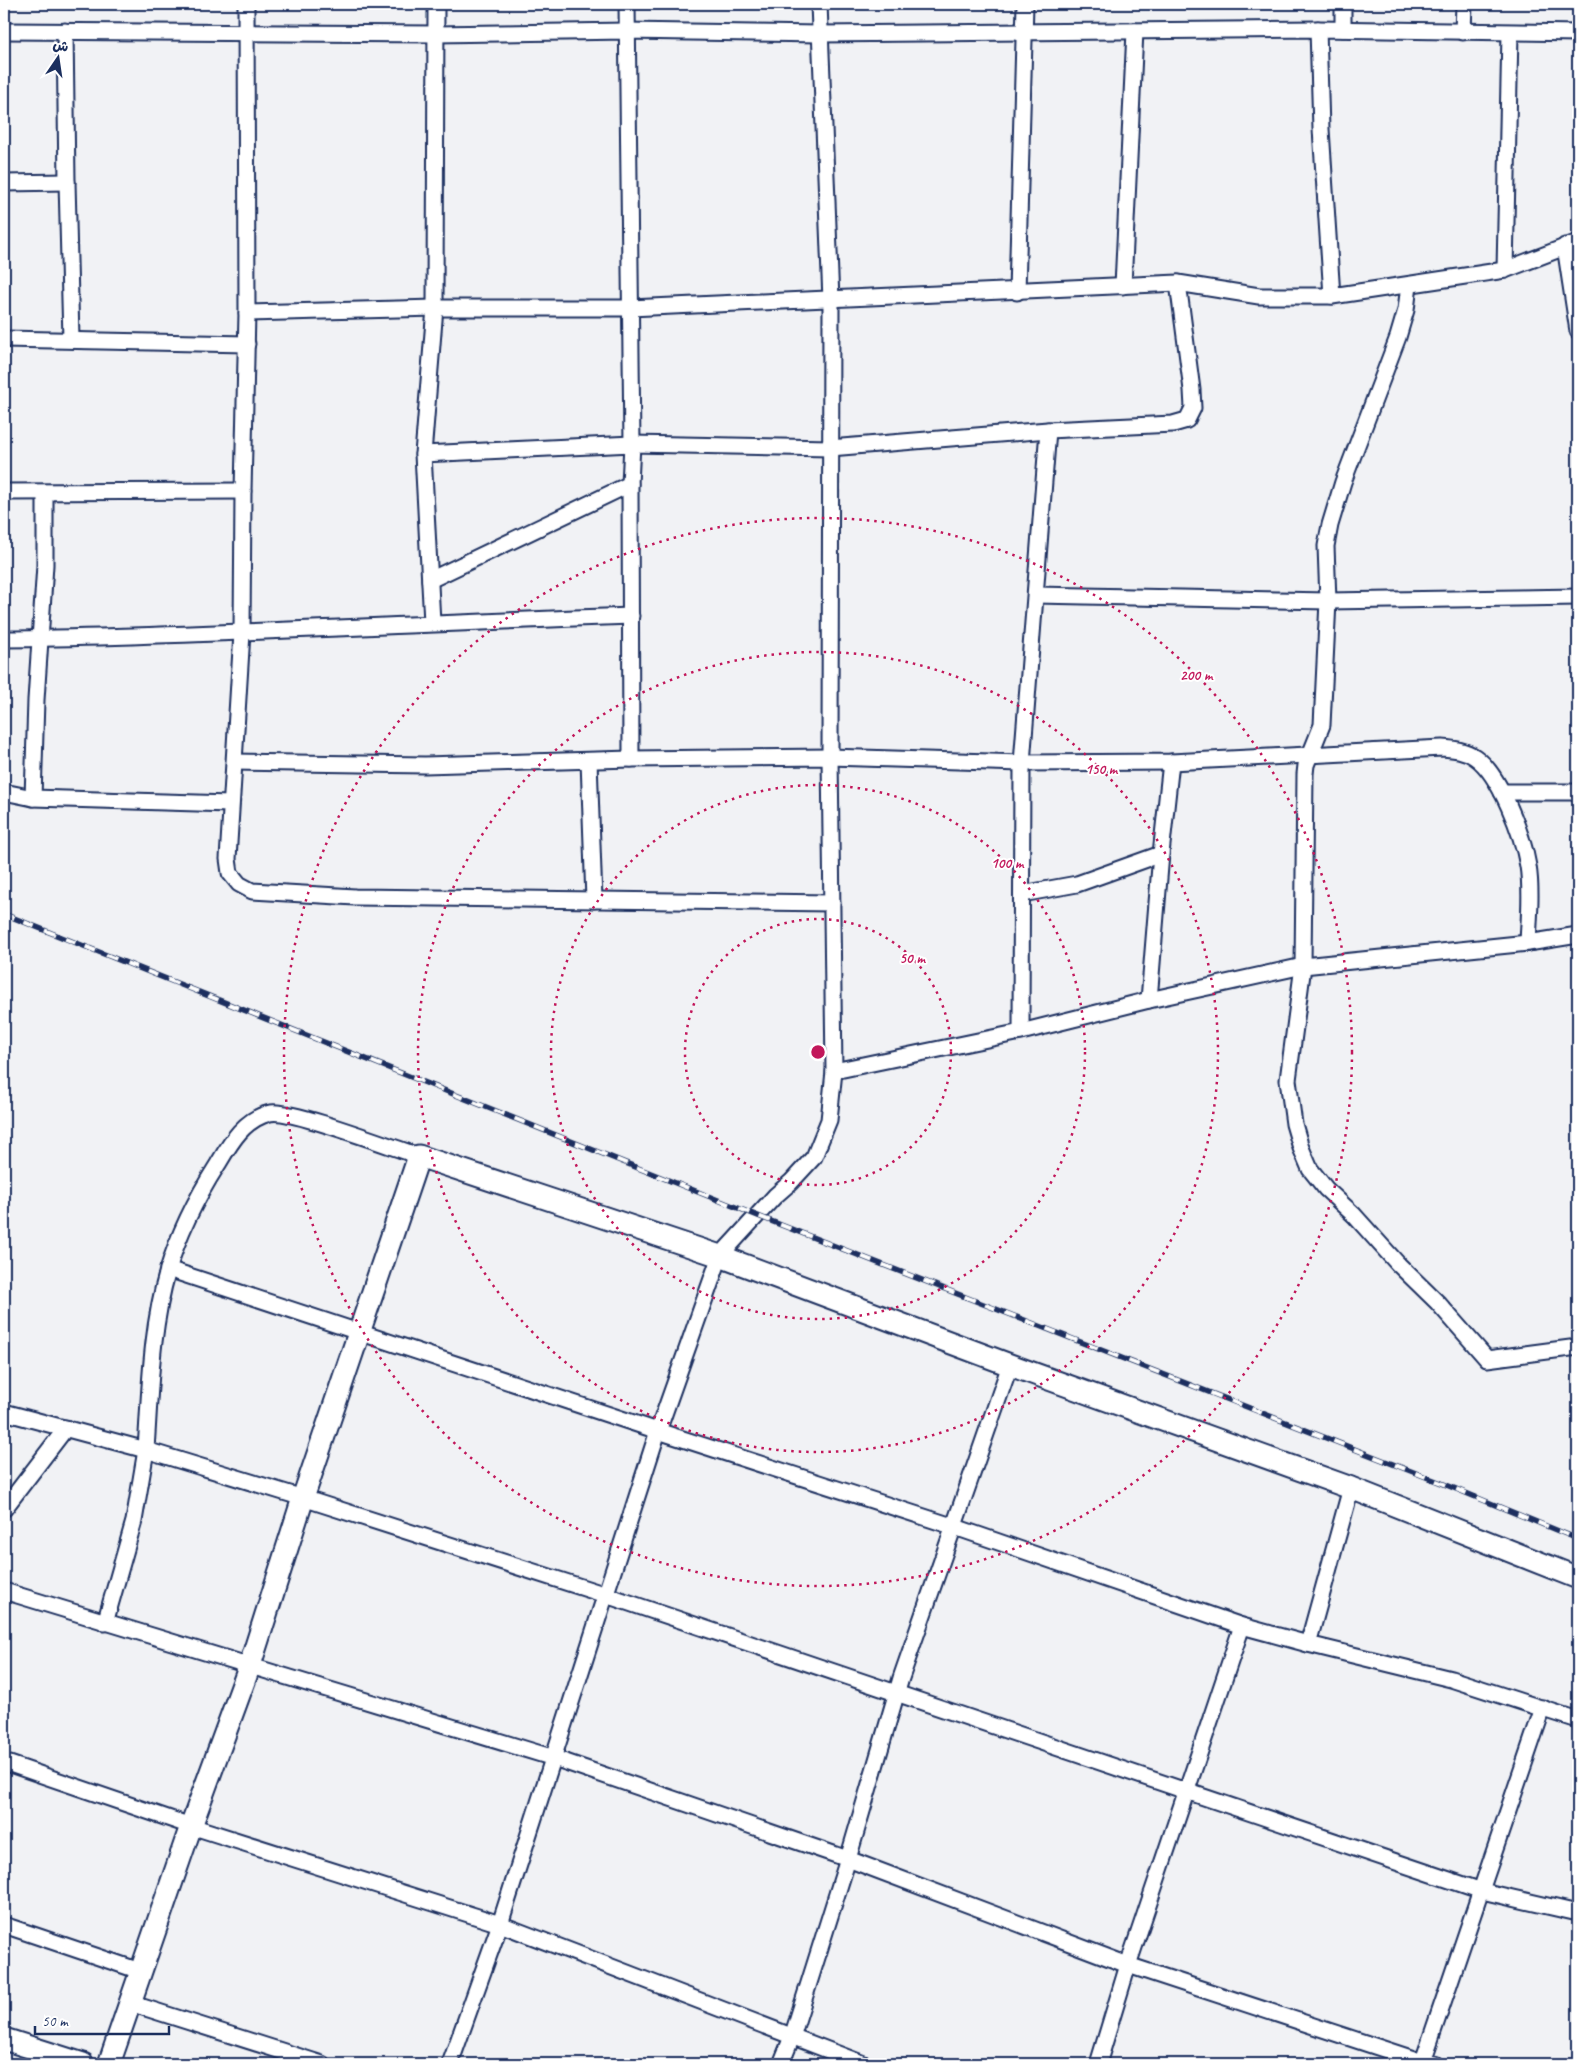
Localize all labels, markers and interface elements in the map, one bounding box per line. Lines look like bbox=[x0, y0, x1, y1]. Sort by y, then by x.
north arrow bbox=[32, 32, 82, 82]
text: ش bbox=[51, 36, 70, 56]
text: 200 m bbox=[1180, 666, 1214, 685]
text: 150 m bbox=[1085, 760, 1119, 779]
text: 100 m bbox=[991, 854, 1025, 873]
text: 50 m bbox=[899, 949, 926, 968]
centre of rings bbox=[809, 1043, 827, 1061]
scale bar bbox=[35, 2003, 169, 2035]
text: 50 m bbox=[42, 2012, 69, 2031]

